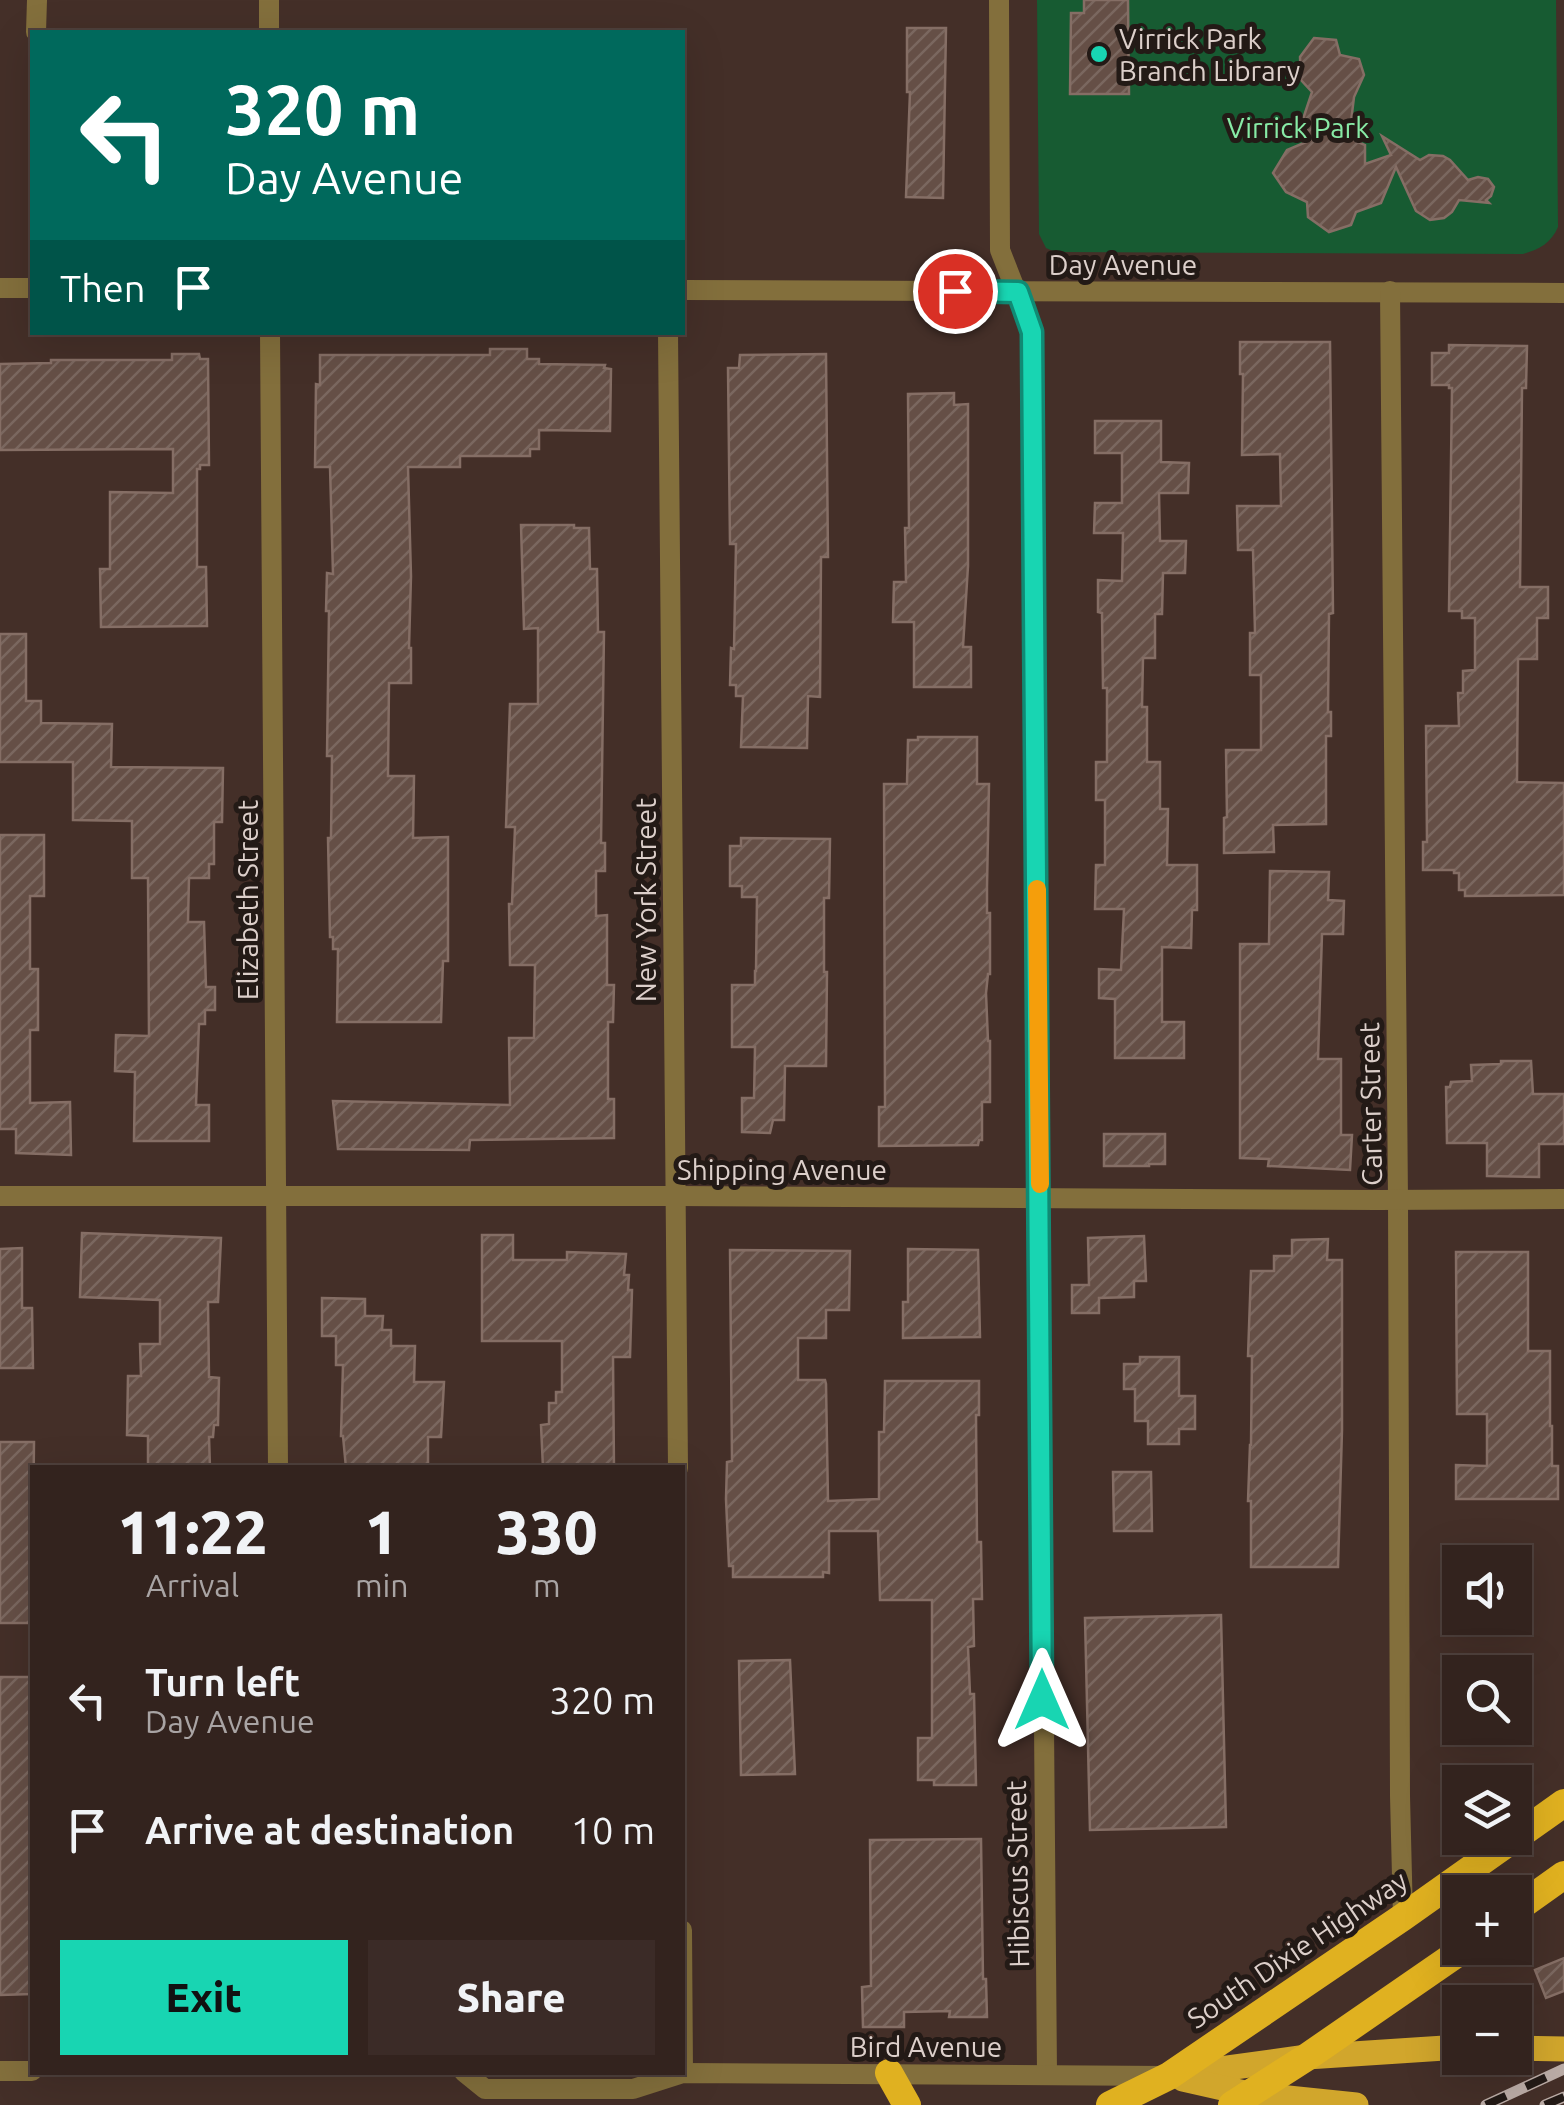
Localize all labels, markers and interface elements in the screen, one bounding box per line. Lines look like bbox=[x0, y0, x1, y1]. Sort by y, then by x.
place label: Virrick Park Branch Library bbox=[1119, 23, 1300, 86]
marker: Virrick Park Branch Library bbox=[1088, 43, 1110, 65]
icon: left bbox=[60, 70, 190, 200]
text: 320 m bbox=[225, 70, 420, 148]
park label: Virrick Park bbox=[1227, 112, 1369, 143]
text: Day Avenue bbox=[225, 152, 463, 203]
pin bbox=[913, 249, 998, 334]
street label: Day Avenue bbox=[1049, 249, 1197, 280]
icon: arrive bbox=[166, 260, 221, 315]
icon: arrive bbox=[928, 264, 983, 319]
text: Then bbox=[60, 267, 146, 309]
street label: New York Street bbox=[630, 798, 661, 1002]
street label: Elizabeth Street bbox=[232, 800, 263, 1000]
street label: Carter Street bbox=[1353, 1022, 1387, 1186]
street label: Shipping Avenue bbox=[677, 1154, 887, 1185]
text: 11:22 bbox=[117, 1498, 268, 1565]
text: 1 bbox=[365, 1498, 399, 1565]
text: 330 bbox=[496, 1498, 598, 1565]
map controls bbox=[1442, 1545, 1532, 2075]
button: sound bbox=[1442, 1545, 1532, 1635]
text: Arrival bbox=[146, 1567, 239, 1603]
text: min bbox=[355, 1567, 409, 1603]
text: m bbox=[533, 1567, 561, 1603]
position arrow bbox=[990, 1648, 1094, 1752]
button: search bbox=[1442, 1655, 1532, 1745]
text: Turn left bbox=[145, 1661, 300, 1703]
icon: left bbox=[60, 1673, 115, 1728]
text: 320 m bbox=[549, 1679, 655, 1721]
text: Day Avenue bbox=[145, 1703, 315, 1739]
button: layers bbox=[1442, 1765, 1532, 1855]
street label: Hibiscus Street bbox=[1000, 1780, 1034, 1968]
icon: arrive bbox=[60, 1803, 115, 1858]
text: Arrive at destination bbox=[145, 1809, 514, 1851]
text: 10 m bbox=[571, 1809, 655, 1851]
street label: South Dixie Highway bbox=[1181, 1864, 1413, 2034]
button: + bbox=[1442, 1875, 1532, 1965]
button: Exit bbox=[60, 1940, 348, 2055]
button: Share bbox=[368, 1940, 655, 2055]
button: − bbox=[1442, 1985, 1532, 2075]
street label: Bird Avenue bbox=[850, 2031, 1002, 2062]

